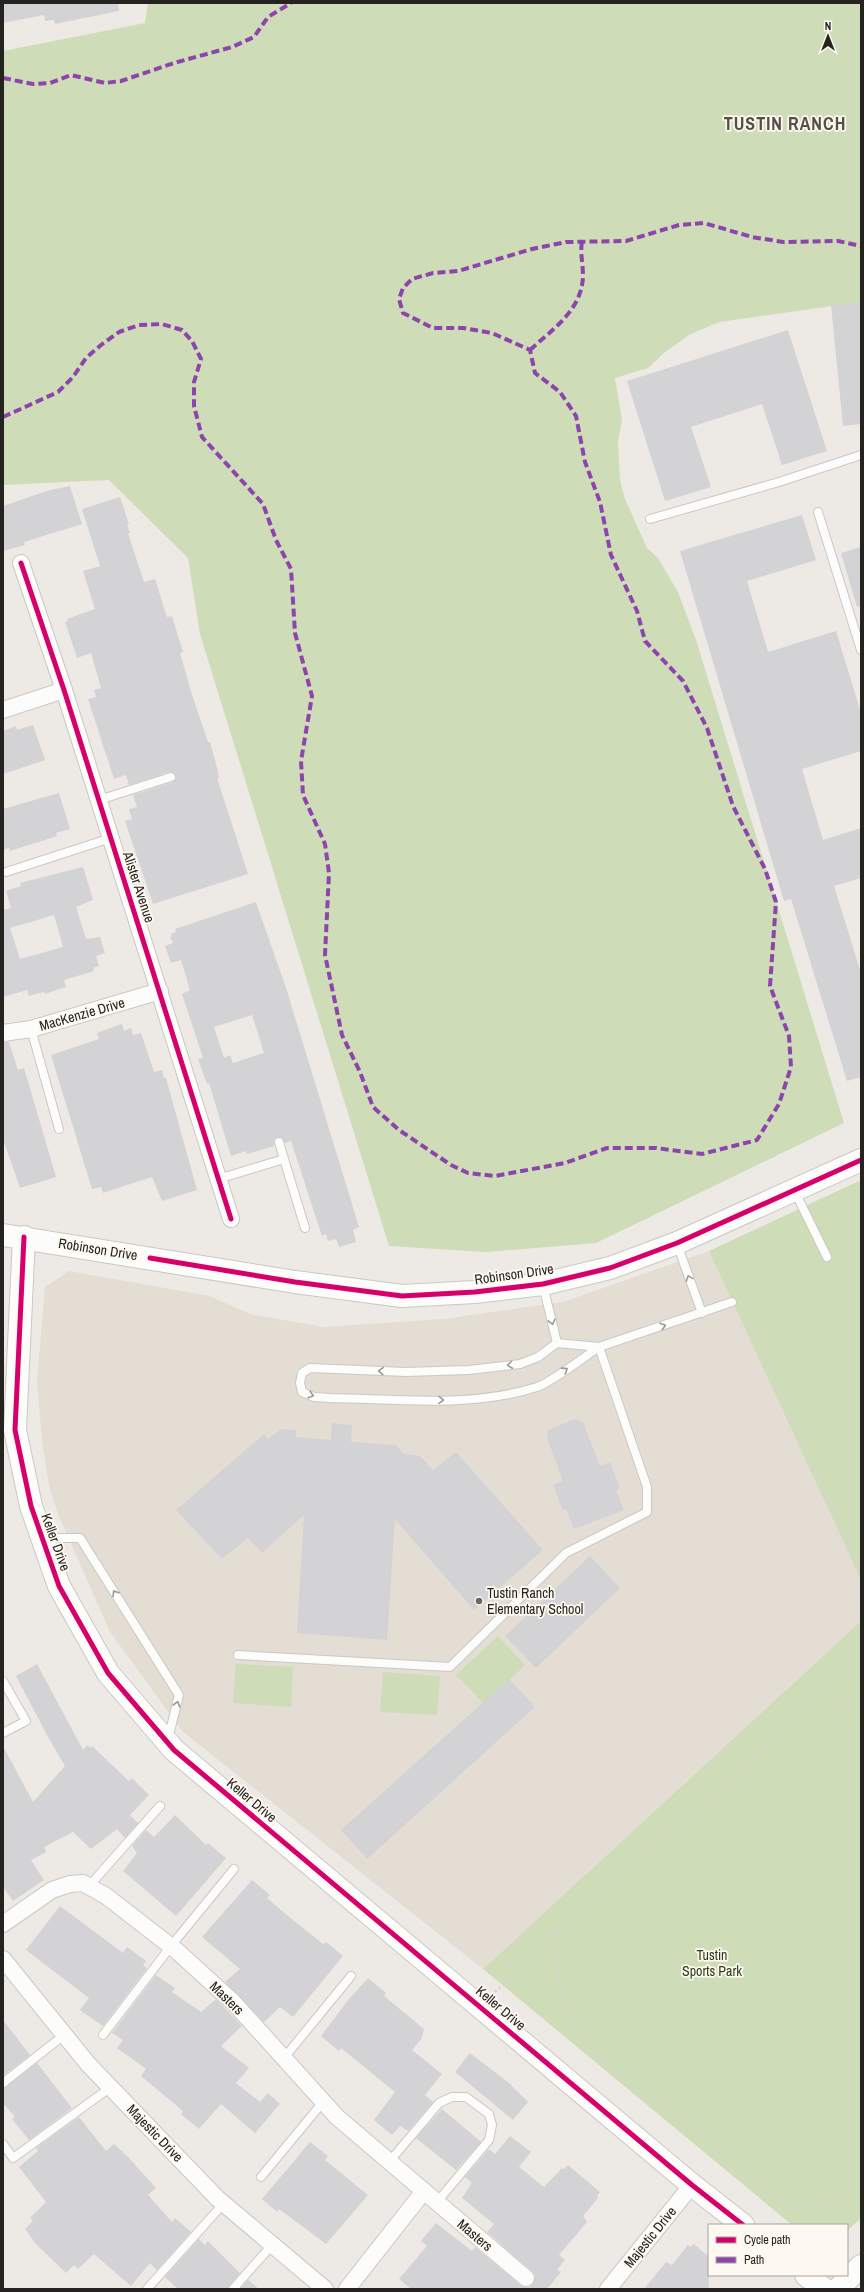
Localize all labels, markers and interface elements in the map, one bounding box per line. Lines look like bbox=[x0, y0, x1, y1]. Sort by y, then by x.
north arrow bbox=[808, 16, 848, 56]
text: N bbox=[825, 19, 831, 33]
district label: TUSTIN RANCH bbox=[724, 111, 846, 136]
street label: Alister Avenue bbox=[119, 848, 159, 925]
street label: MacKenzie Drive bbox=[37, 993, 127, 1035]
street label: Robinson Drive bbox=[57, 1234, 139, 1264]
street label: Robinson Drive bbox=[473, 1260, 555, 1288]
one-way arrow bbox=[686, 1274, 694, 1281]
one-way arrow bbox=[547, 1318, 556, 1325]
one-way arrow bbox=[659, 1322, 666, 1330]
one-way arrow bbox=[507, 1360, 513, 1369]
one-way arrow bbox=[378, 1367, 384, 1375]
one-way arrow bbox=[561, 1367, 568, 1374]
one-way arrow bbox=[308, 1390, 315, 1399]
one-way arrow bbox=[438, 1396, 444, 1404]
street label: Keller Drive bbox=[37, 1511, 75, 1573]
place label: Tustin Ranch Elementary School bbox=[487, 1584, 583, 1618]
one-way arrow bbox=[112, 1590, 119, 1597]
marker: Tustin Ranch Elementary School bbox=[474, 1596, 484, 1606]
one-way arrow bbox=[172, 1701, 180, 1708]
street label: Keller Drive bbox=[223, 1774, 281, 1826]
park label: Tustin Sports Park bbox=[682, 1946, 742, 1980]
street label: Masters bbox=[206, 1977, 248, 2019]
street label: Keller Drive bbox=[472, 1982, 530, 2034]
street label: Majestic Drive bbox=[123, 2100, 187, 2166]
street label: Majestic Drive bbox=[620, 2203, 680, 2271]
street label: Masters bbox=[454, 2215, 497, 2255]
legend bbox=[708, 2224, 848, 2276]
text: Cycle path bbox=[744, 2232, 791, 2248]
text: Path bbox=[744, 2252, 764, 2268]

